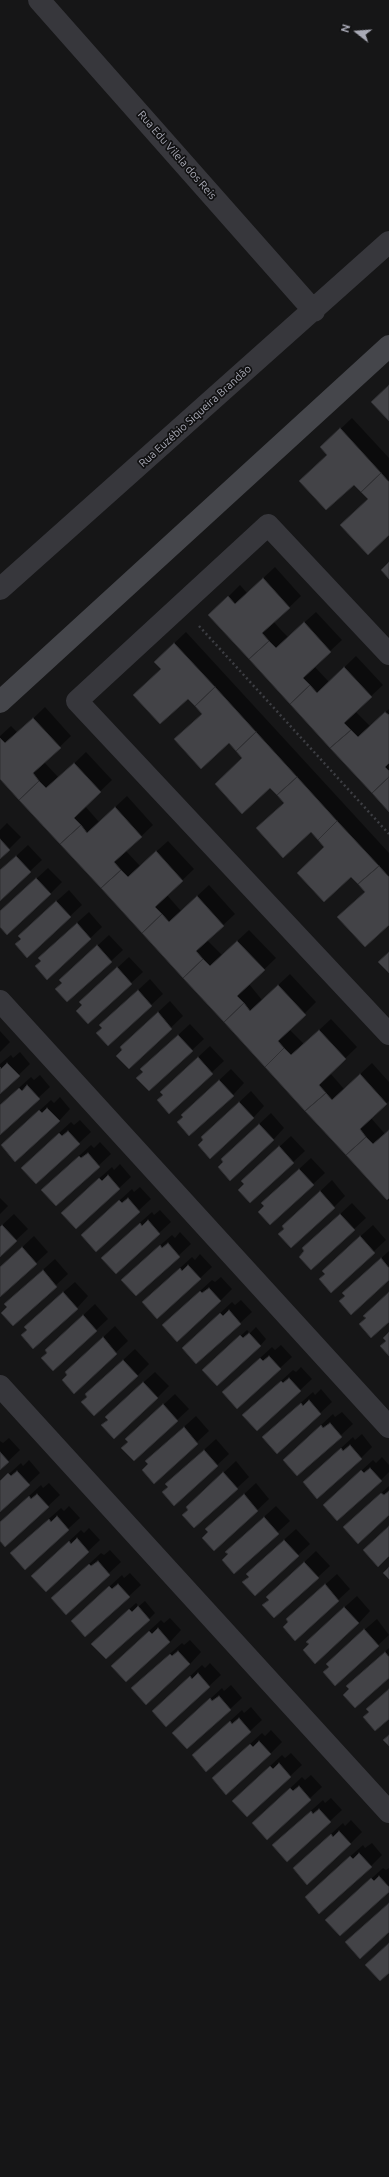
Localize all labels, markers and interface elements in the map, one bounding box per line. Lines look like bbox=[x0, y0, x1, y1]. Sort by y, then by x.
north arrow bbox=[337, 12, 377, 52]
text: N bbox=[339, 23, 352, 34]
street label: Rua Edu Vilela dos Reis bbox=[135, 108, 219, 202]
street label: Rua Euzébio Siqueira Brandão bbox=[136, 362, 254, 470]

